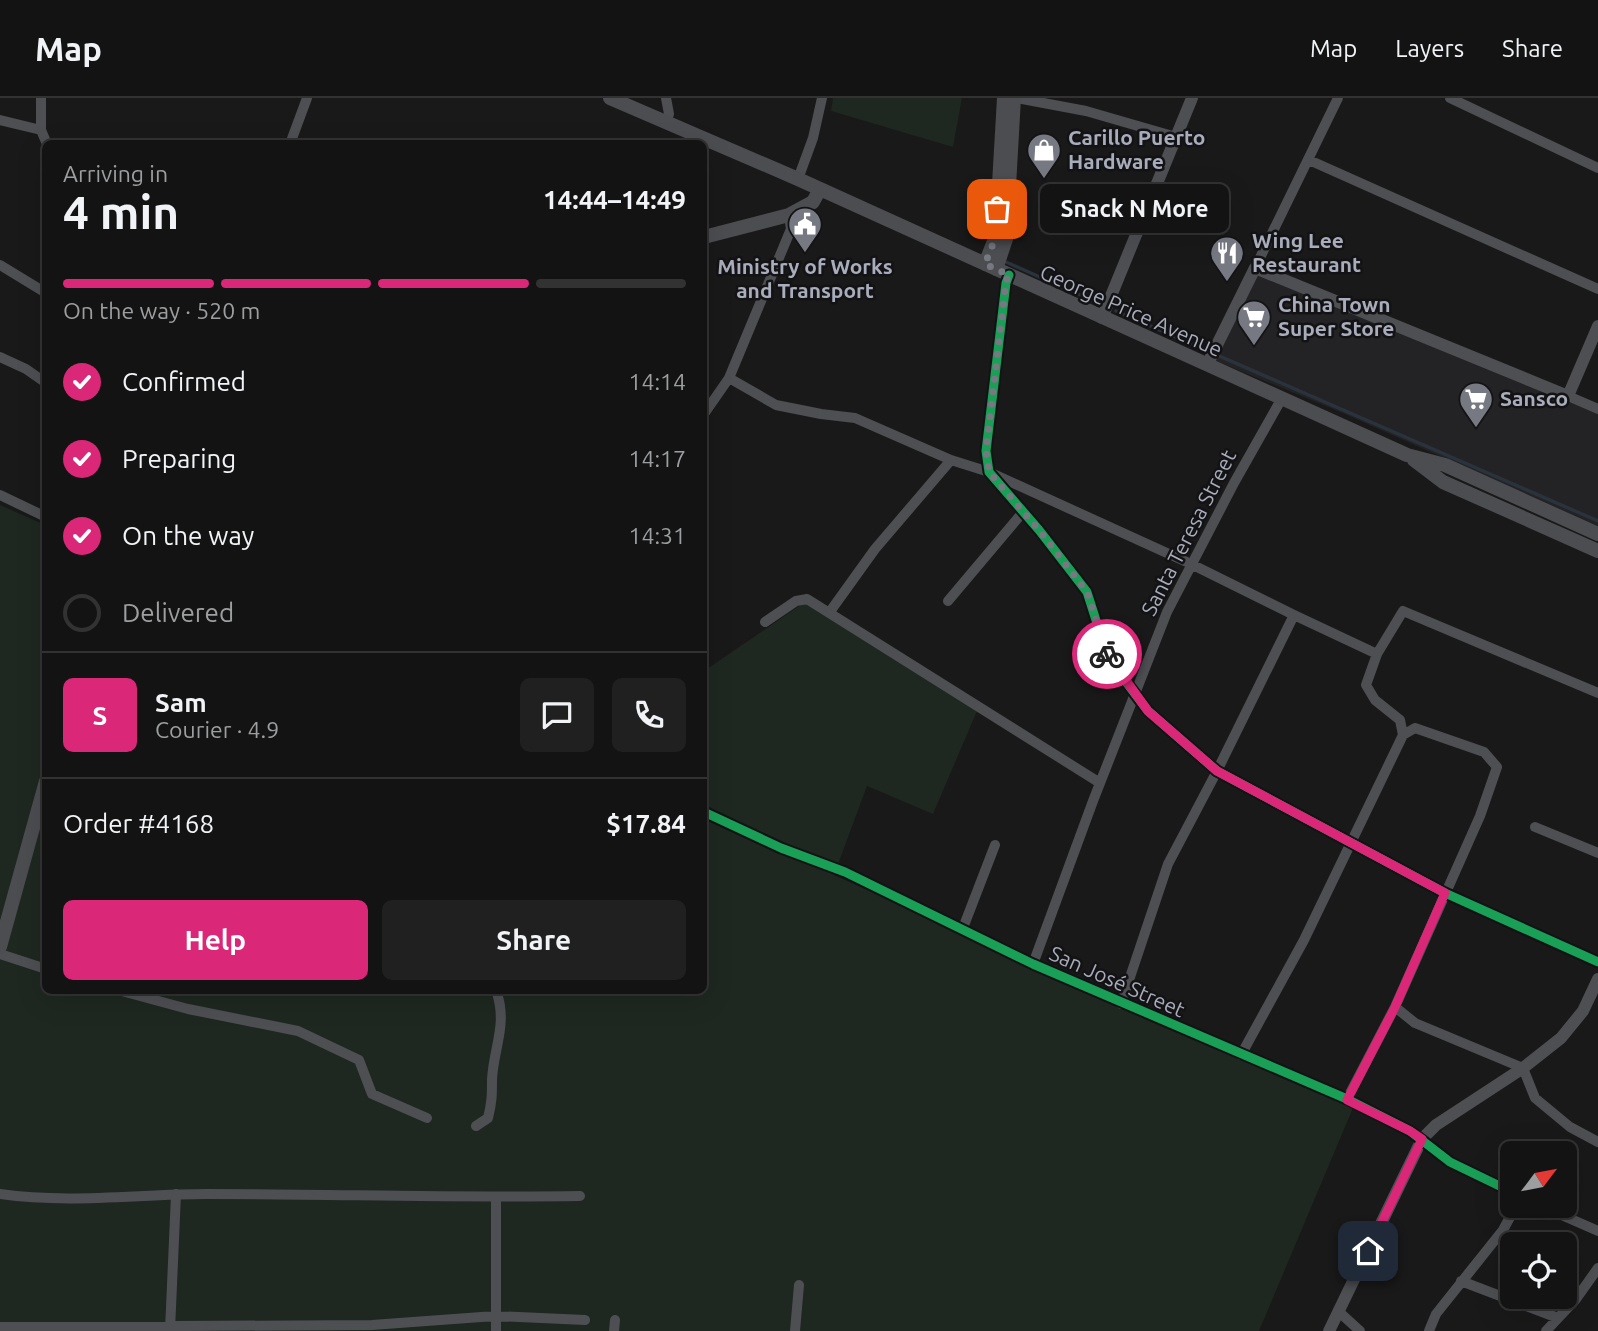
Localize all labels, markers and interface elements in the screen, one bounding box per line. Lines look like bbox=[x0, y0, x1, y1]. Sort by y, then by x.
text: Map bbox=[35, 30, 102, 67]
text: Map bbox=[1310, 35, 1357, 62]
text: Layers bbox=[1395, 35, 1464, 62]
text: Share bbox=[1502, 35, 1563, 62]
place label: Carillo Puerto Hardware bbox=[1068, 125, 1205, 173]
shop icon: Carillo Puerto Hardware bbox=[1025, 131, 1063, 180]
text: Arriving in bbox=[63, 161, 168, 186]
pin bbox=[967, 179, 1027, 239]
callout: Snack N More bbox=[1039, 184, 1228, 234]
text: 14:44–14:49 bbox=[543, 185, 686, 214]
text: 4 min bbox=[63, 186, 179, 238]
icon: bag bbox=[978, 190, 1016, 228]
text: Snack N More bbox=[1060, 196, 1209, 221]
public building icon: Ministry of Works and Transport bbox=[786, 205, 824, 254]
place label: Wing Lee Restaurant bbox=[1252, 228, 1361, 276]
restaurant icon: Wing Lee Restaurant bbox=[1208, 234, 1246, 283]
place label: Ministry of Works and Transport bbox=[717, 254, 893, 302]
street label: George Price Avenue bbox=[1037, 259, 1226, 361]
place label: China Town Super Store bbox=[1278, 292, 1394, 340]
text: On the way · 520 m bbox=[63, 298, 260, 323]
supermarket icon: China Town Super Store bbox=[1235, 298, 1273, 347]
icon: check bbox=[63, 363, 101, 401]
text: Confirmed bbox=[122, 367, 246, 396]
text: 14:14 bbox=[628, 369, 686, 394]
supermarket icon: Sansco bbox=[1457, 380, 1495, 429]
place label: Sansco bbox=[1500, 386, 1568, 410]
icon: check bbox=[63, 440, 101, 478]
text: Preparing bbox=[122, 444, 236, 473]
text: 14:17 bbox=[628, 446, 686, 471]
street label: Santa Teresa Street bbox=[1136, 446, 1240, 619]
icon: check bbox=[63, 517, 101, 555]
text: On the way bbox=[122, 521, 254, 550]
text: 14:31 bbox=[628, 523, 686, 548]
text: Delivered bbox=[122, 598, 234, 627]
courier bbox=[1072, 619, 1142, 689]
icon: bike bbox=[1088, 635, 1126, 673]
button: chat bbox=[520, 678, 594, 752]
button: phone bbox=[612, 678, 686, 752]
text: Sam bbox=[155, 688, 207, 717]
text: S bbox=[93, 701, 107, 730]
text: Courier · 4.9 bbox=[155, 717, 279, 742]
text: Order #4168 bbox=[63, 809, 214, 838]
text: $17.84 bbox=[606, 809, 686, 838]
button: Help bbox=[63, 900, 368, 980]
button: Share bbox=[382, 900, 686, 980]
street label: San José Street bbox=[1046, 941, 1189, 1022]
north arrow bbox=[1500, 1141, 1577, 1218]
map controls bbox=[1500, 1141, 1577, 1309]
pin bbox=[1338, 1221, 1398, 1281]
icon: home bbox=[1349, 1232, 1387, 1270]
button: locate bbox=[1500, 1232, 1577, 1309]

